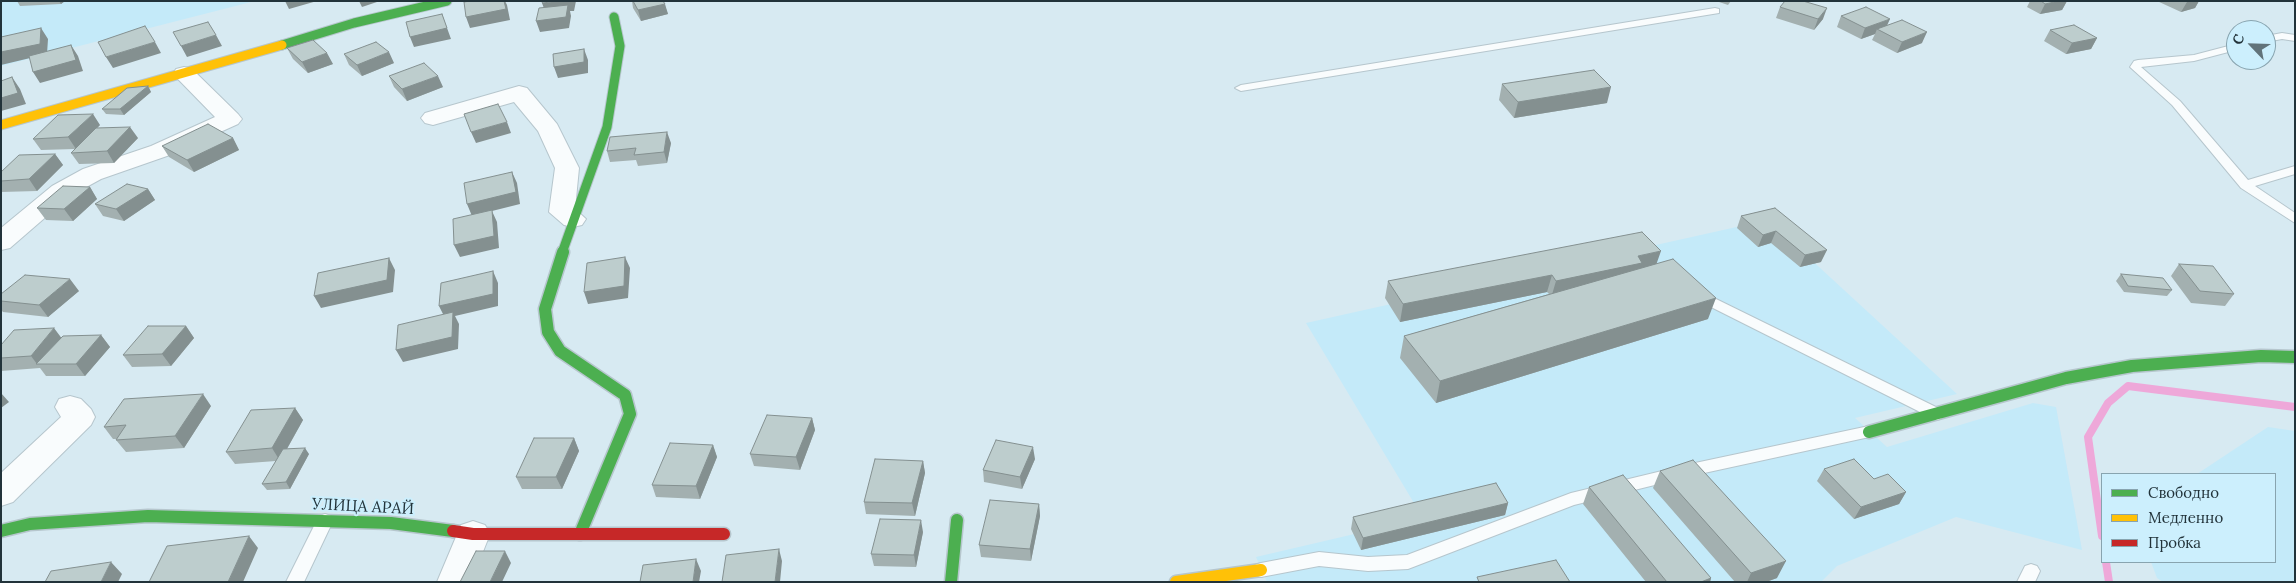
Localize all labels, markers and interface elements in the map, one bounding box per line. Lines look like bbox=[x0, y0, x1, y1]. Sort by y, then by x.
north arrow bbox=[2226, 20, 2276, 70]
text: С bbox=[2228, 31, 2248, 47]
legend bbox=[2101, 473, 2276, 563]
text: Свободно bbox=[2148, 483, 2219, 502]
street label: УЛИЦА АРАЙ bbox=[311, 495, 415, 519]
text: Медленно bbox=[2148, 508, 2223, 527]
text: Пробка bbox=[2148, 533, 2201, 552]

